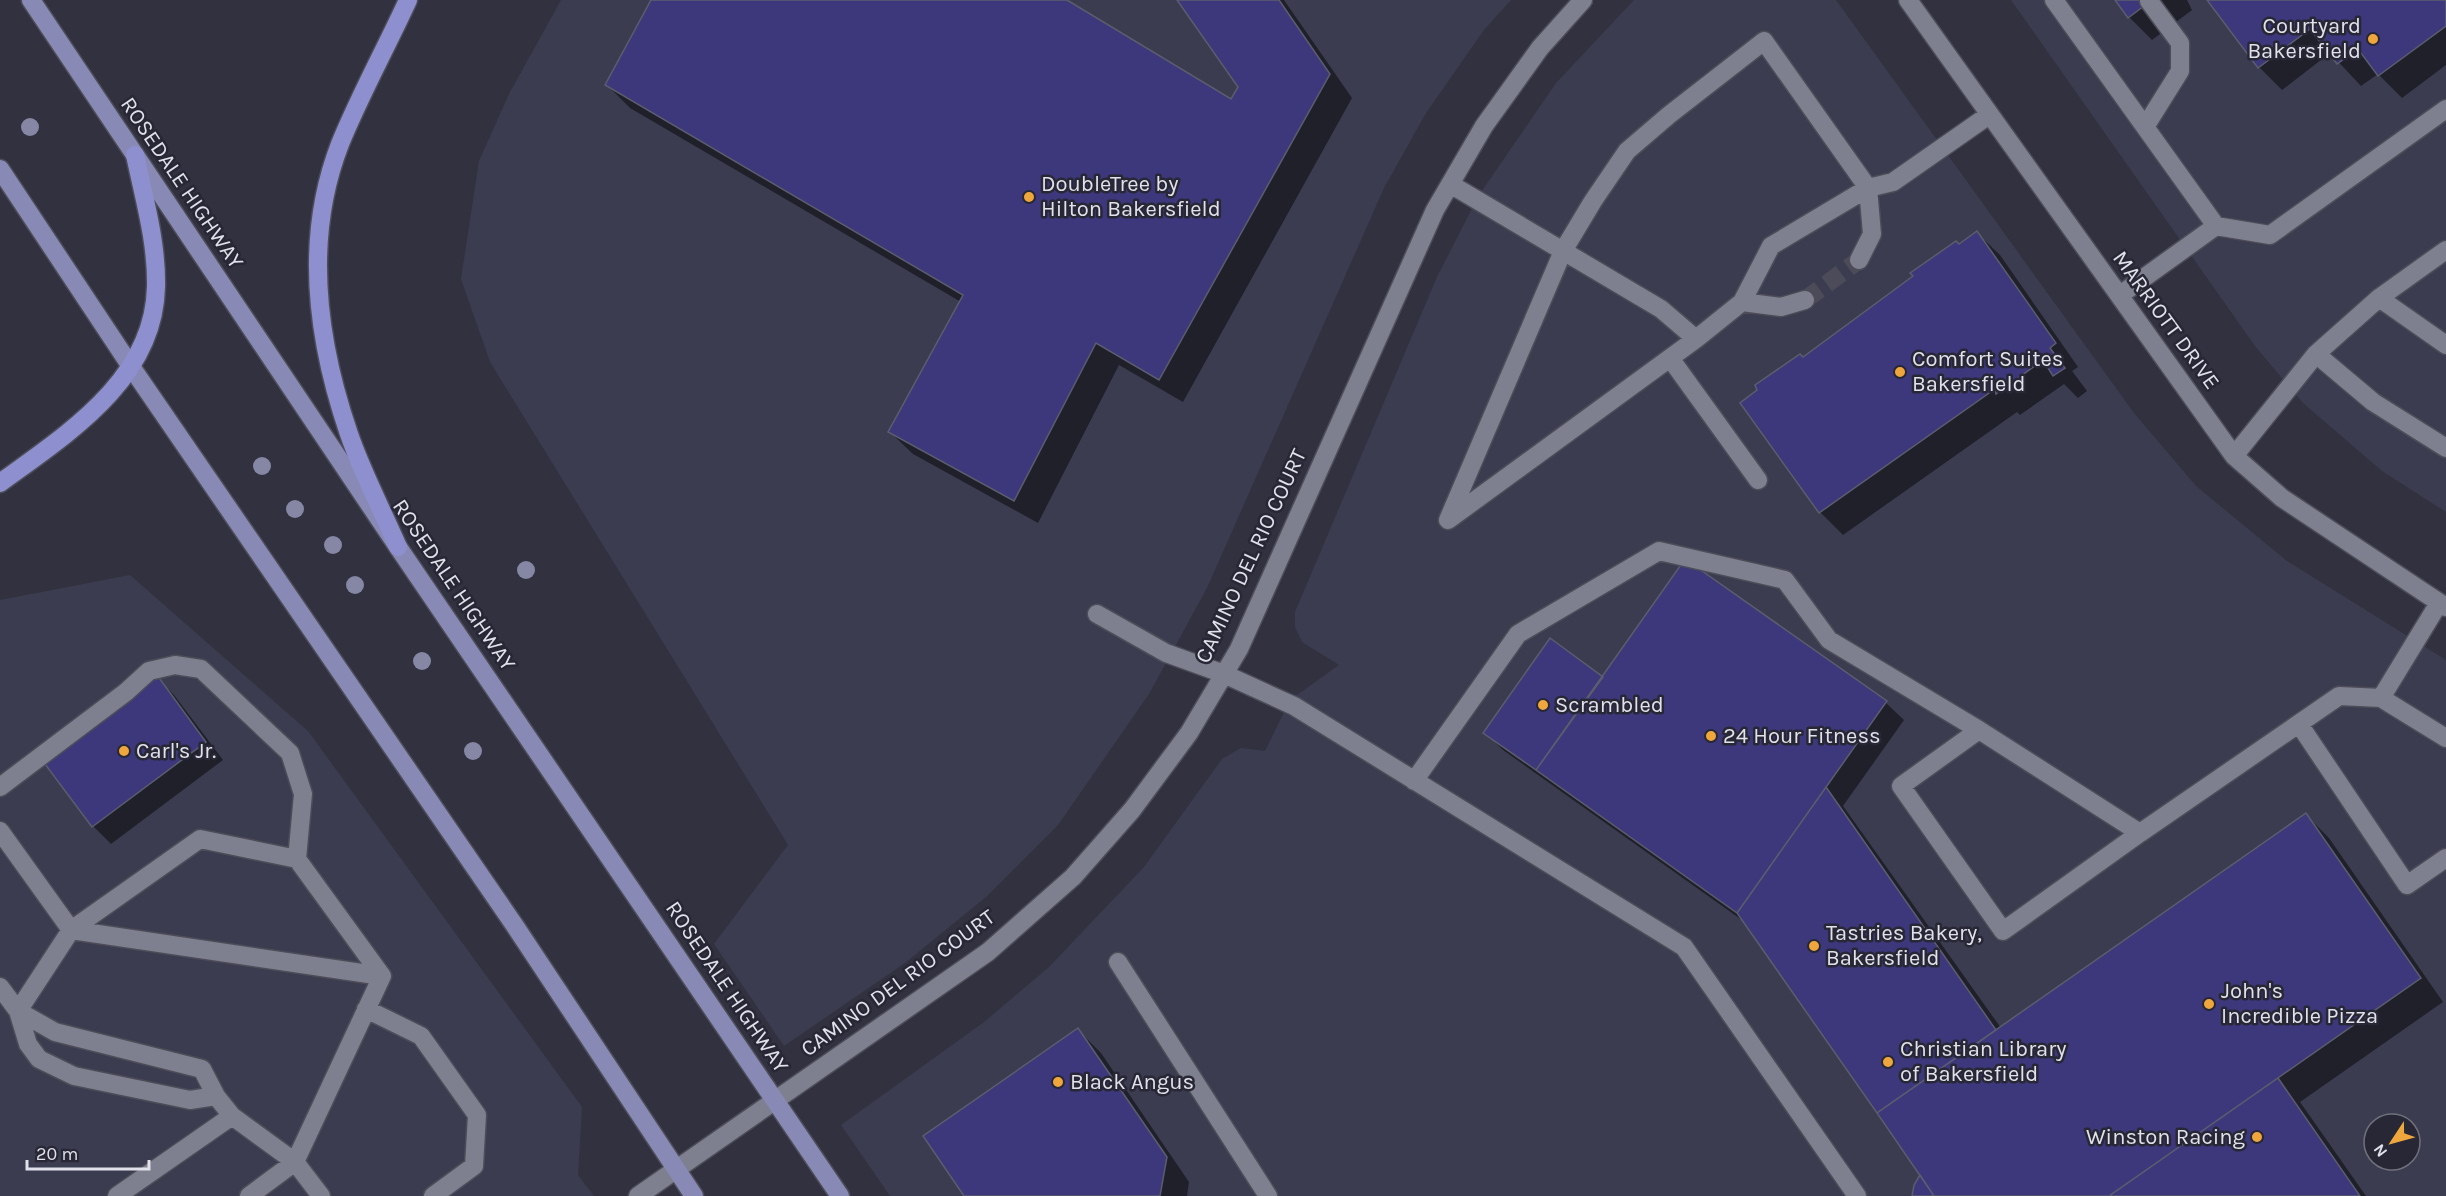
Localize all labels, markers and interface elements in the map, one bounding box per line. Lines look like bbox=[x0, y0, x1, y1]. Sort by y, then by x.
place label: Courtyard Bakersfield bbox=[2247, 13, 2361, 64]
marker: Courtyard Bakersfield bbox=[2366, 32, 2380, 46]
street label: ROSEDALE HIGHWAY bbox=[115, 92, 249, 274]
place label: DoubleTree by Hilton Bakersfield bbox=[1041, 171, 1221, 222]
marker: DoubleTree by Hilton Bakersfield bbox=[1022, 190, 1036, 204]
street label: MARRIOTT DRIVE bbox=[2107, 246, 2225, 394]
place label: Comfort Suites Bakersfield bbox=[1912, 346, 2063, 397]
marker: Comfort Suites Bakersfield bbox=[1893, 365, 1907, 379]
street label: CAMINO DEL RIO COURT bbox=[1190, 445, 1312, 667]
street label: ROSEDALE HIGHWAY bbox=[387, 494, 521, 676]
place label: Scrambled bbox=[1555, 692, 1664, 718]
marker: Scrambled bbox=[1536, 698, 1550, 712]
place label: 24 Hour Fitness bbox=[1723, 723, 1881, 749]
marker: 24 Hour Fitness bbox=[1704, 729, 1718, 743]
place label: Carl's Jr. bbox=[136, 738, 216, 764]
marker: Carl's Jr. bbox=[117, 744, 131, 758]
street label: ROSEDALE HIGHWAY bbox=[660, 896, 794, 1078]
street label: CAMINO DEL RIO COURT bbox=[796, 904, 1000, 1062]
place label: Tastries Bakery, Bakersfield bbox=[1826, 920, 1982, 971]
marker: Tastries Bakery, Bakersfield bbox=[1807, 939, 1821, 953]
place label: John's Incredible Pizza bbox=[2221, 978, 2378, 1029]
marker: John's Incredible Pizza bbox=[2202, 997, 2216, 1011]
place label: Christian Library of Bakersfield bbox=[1900, 1036, 2066, 1087]
marker: Christian Library of Bakersfield bbox=[1881, 1055, 1895, 1069]
place label: Black Angus bbox=[1070, 1069, 1194, 1095]
marker: Black Angus bbox=[1051, 1075, 1065, 1089]
north arrow bbox=[2362, 1112, 2422, 1172]
place label: Winston Racing bbox=[2086, 1124, 2246, 1150]
marker: Winston Racing bbox=[2250, 1130, 2264, 1144]
scale bar bbox=[27, 1133, 148, 1171]
text: N bbox=[2369, 1140, 2391, 1161]
text: 20 m bbox=[36, 1143, 78, 1165]

